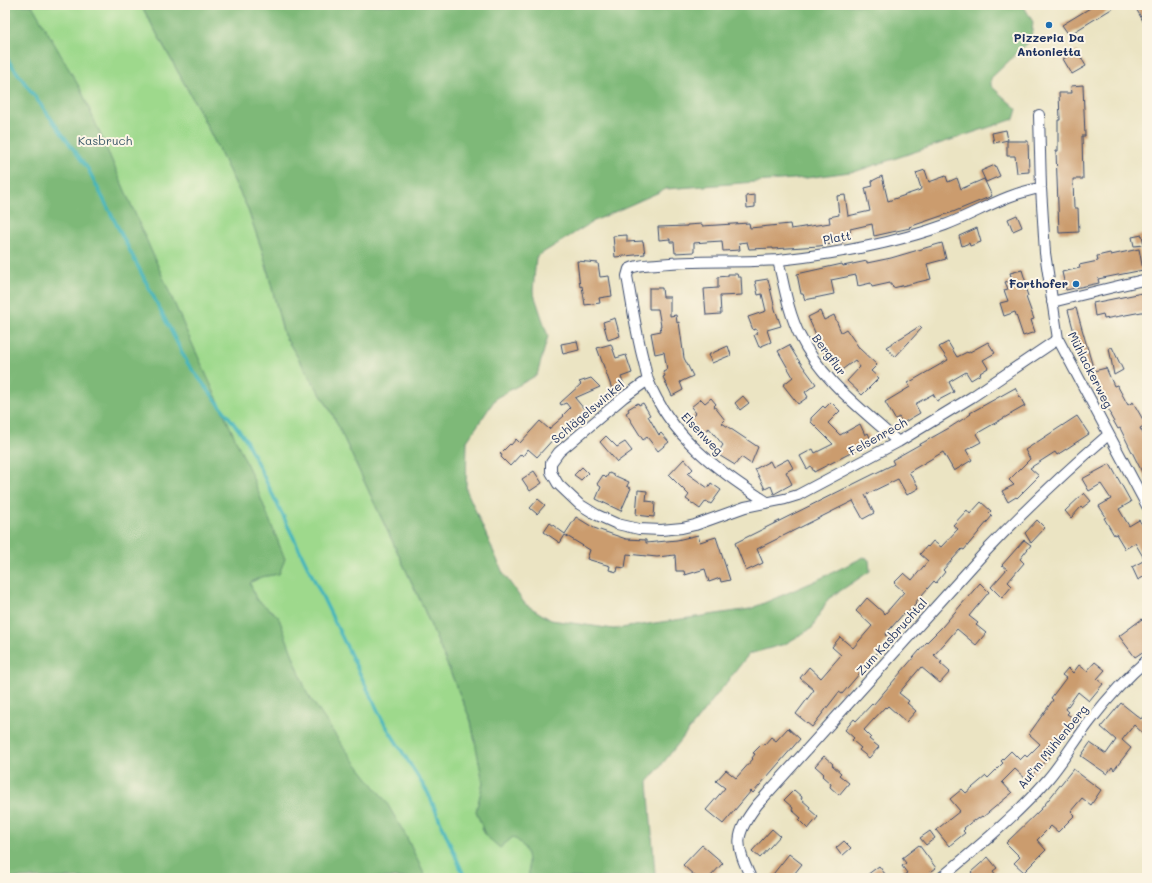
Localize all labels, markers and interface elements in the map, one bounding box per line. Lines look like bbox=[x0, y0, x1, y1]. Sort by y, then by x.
marker: Pizzeria Da Antonietta bbox=[1044, 20, 1054, 30]
place label: Pizzeria Da Antonietta bbox=[1014, 29, 1084, 59]
park label: Kasbruch bbox=[78, 132, 133, 148]
street label: Platt bbox=[821, 227, 852, 247]
place label: Forthofer bbox=[1009, 275, 1068, 291]
marker: Forthofer bbox=[1071, 279, 1081, 289]
street label: Mühlackerweg bbox=[1065, 329, 1117, 411]
street label: Bergflur bbox=[809, 330, 850, 379]
street label: Schlägelswinkel bbox=[547, 376, 627, 447]
street label: Elsenweg bbox=[678, 409, 727, 458]
street label: Felsenrech bbox=[845, 413, 910, 459]
street label: Zum Kasbruchtal bbox=[852, 594, 930, 678]
street label: Auf'm Mühlenberg bbox=[1013, 701, 1091, 792]

